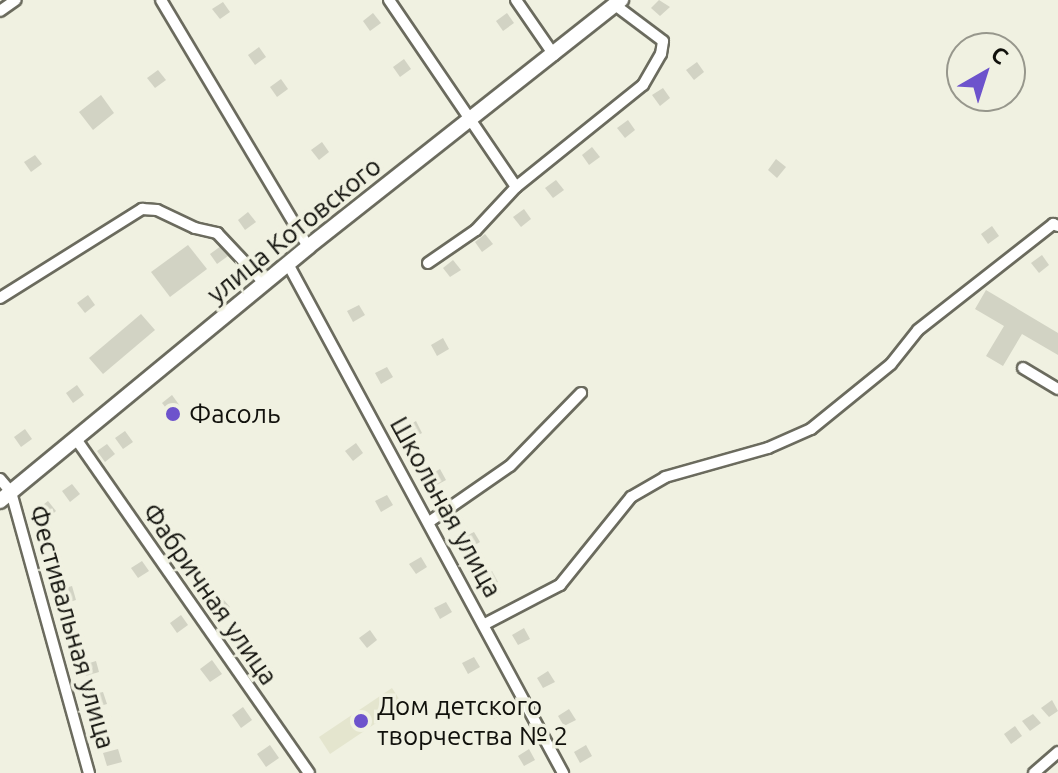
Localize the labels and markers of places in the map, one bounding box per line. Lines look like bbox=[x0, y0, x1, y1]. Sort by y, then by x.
place label: Фасоль bbox=[189, 398, 280, 430]
marker: Фасоль bbox=[164, 405, 182, 423]
place label: Дом детского творчества № 2 bbox=[377, 690, 568, 752]
marker: Дом детского творчества № 2 bbox=[352, 712, 370, 730]

